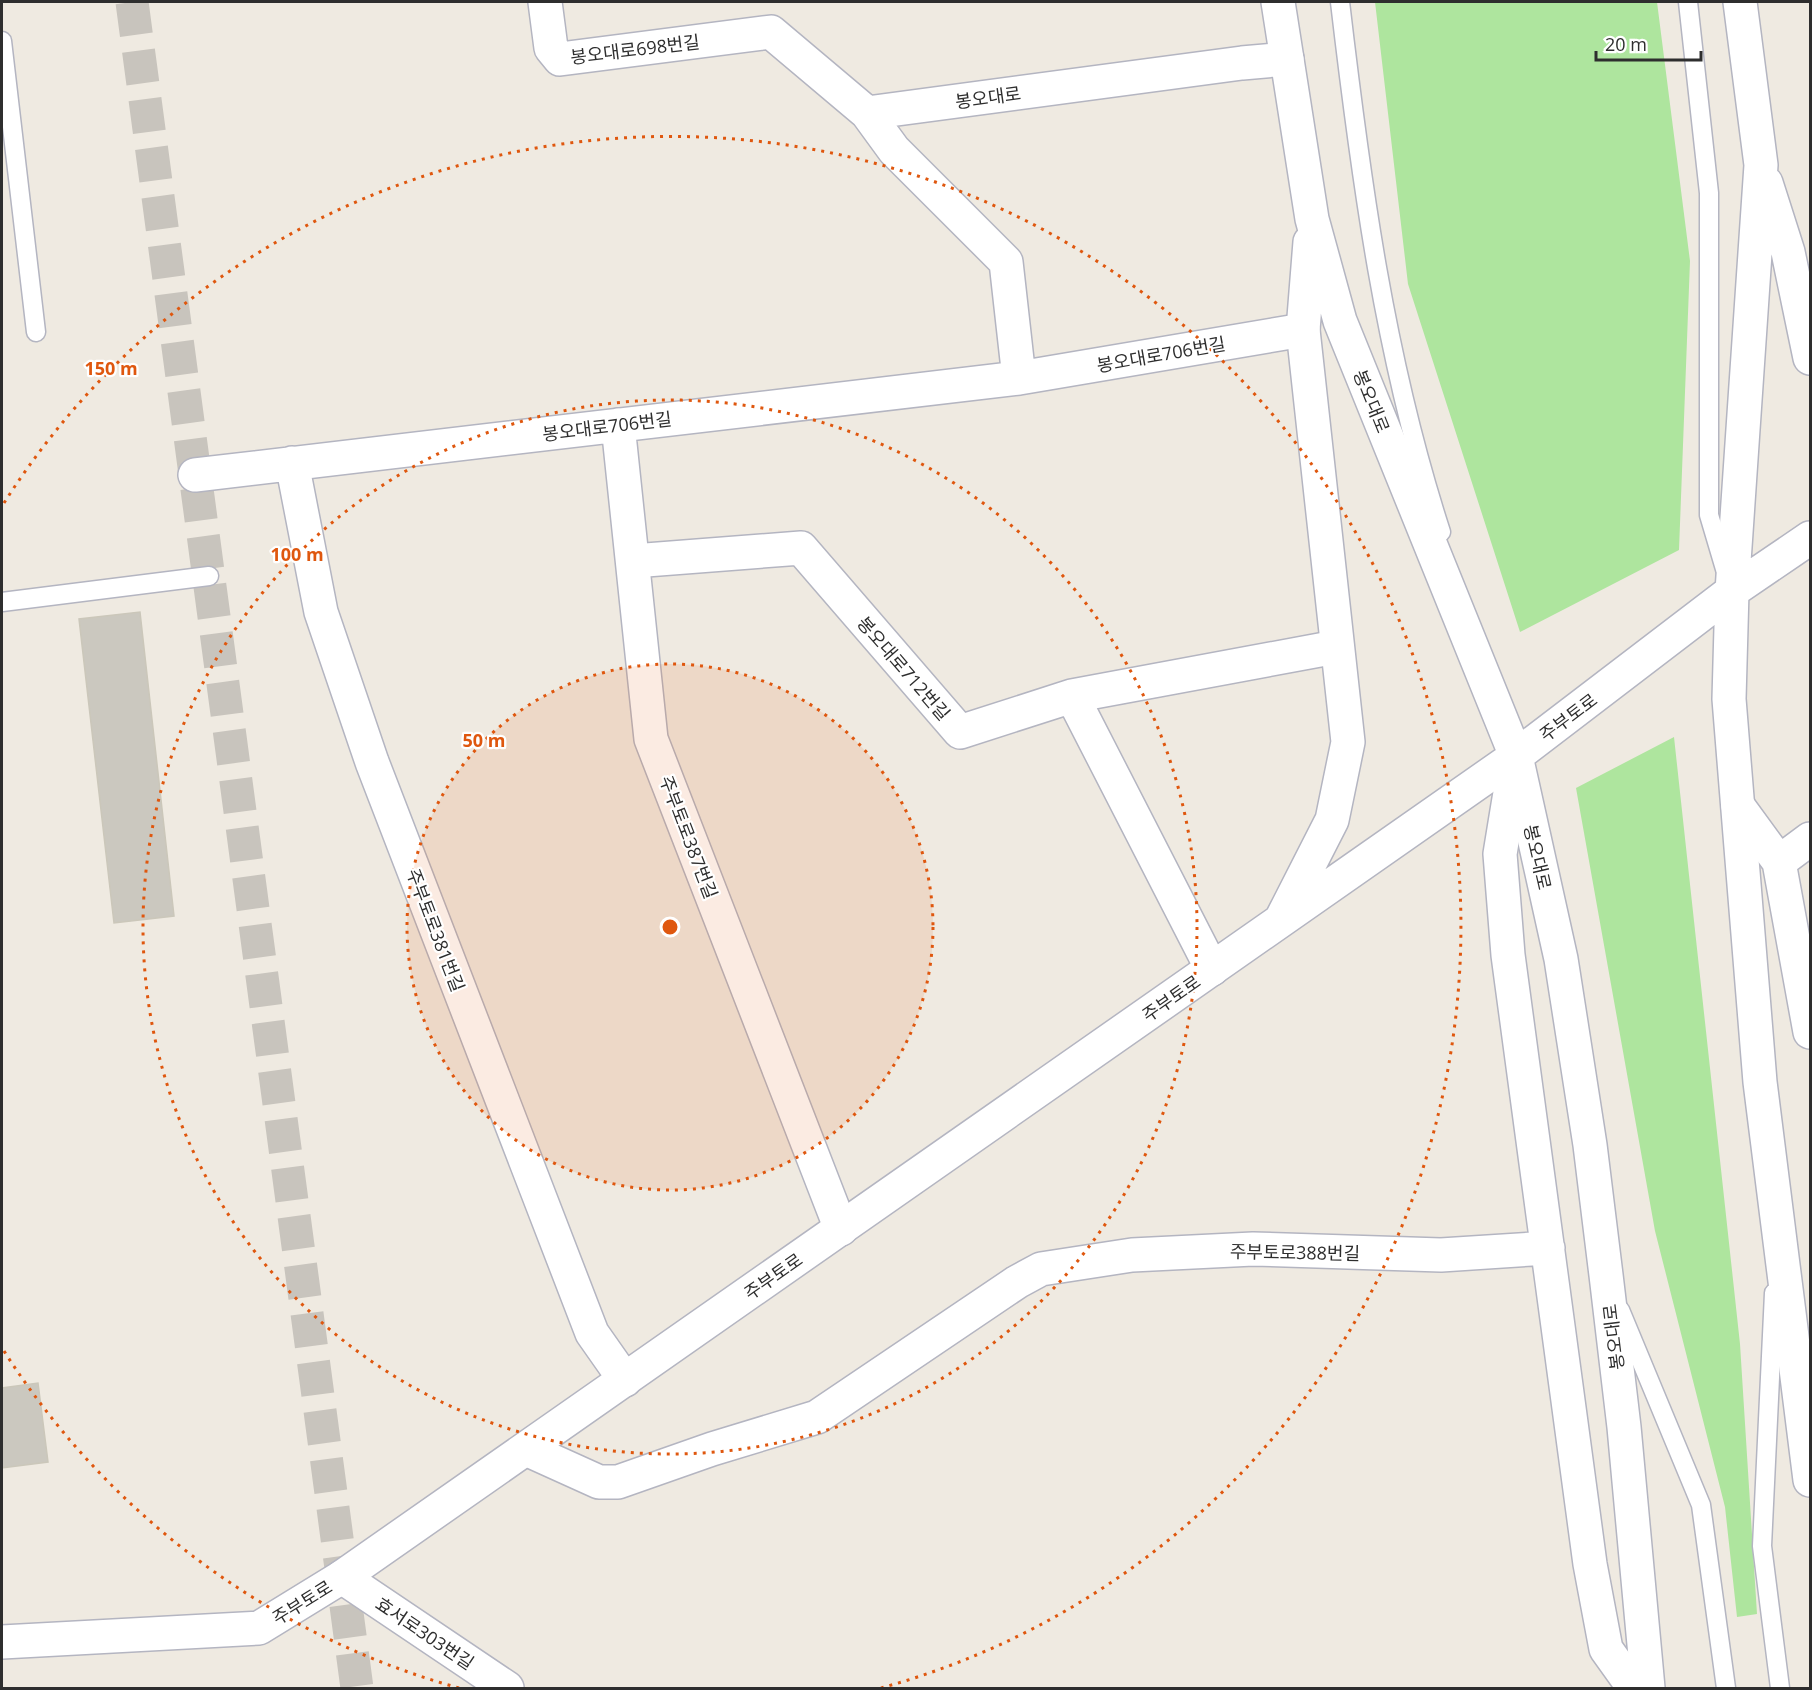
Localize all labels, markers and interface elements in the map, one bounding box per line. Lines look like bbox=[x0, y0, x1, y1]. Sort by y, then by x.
scale bar bbox=[1596, 24, 1701, 62]
street label: 봉오대로698번길 bbox=[569, 29, 701, 69]
text: 20 m bbox=[1605, 32, 1647, 56]
street label: 봉오대로 bbox=[954, 81, 1022, 113]
street label: 봉오대로706번길 bbox=[1095, 331, 1227, 377]
text: 150 m bbox=[84, 356, 138, 380]
street label: 봉오대로 bbox=[1348, 366, 1396, 436]
street label: 봉오대로706번길 bbox=[541, 406, 673, 446]
text: 100 m bbox=[270, 542, 324, 566]
street label: 봉오대로712번길 bbox=[852, 611, 956, 725]
street label: 주부토로 bbox=[1534, 687, 1602, 747]
text: 50 m bbox=[463, 728, 505, 752]
street label: 주부토로387번길 bbox=[654, 772, 724, 902]
street label: 봉오대로 bbox=[1519, 822, 1557, 892]
street label: 주부토로381번길 bbox=[401, 865, 471, 995]
centre of rings bbox=[660, 917, 680, 937]
street label: 주부토로 bbox=[1137, 969, 1205, 1027]
street label: 주부토로388번길 bbox=[1230, 1239, 1360, 1265]
street label: 주부토로 bbox=[739, 1247, 807, 1305]
street label: 봉오대로 bbox=[1597, 1303, 1629, 1371]
street label: 주부토로 bbox=[268, 1574, 336, 1630]
street label: 효서로303번길 bbox=[371, 1591, 479, 1675]

